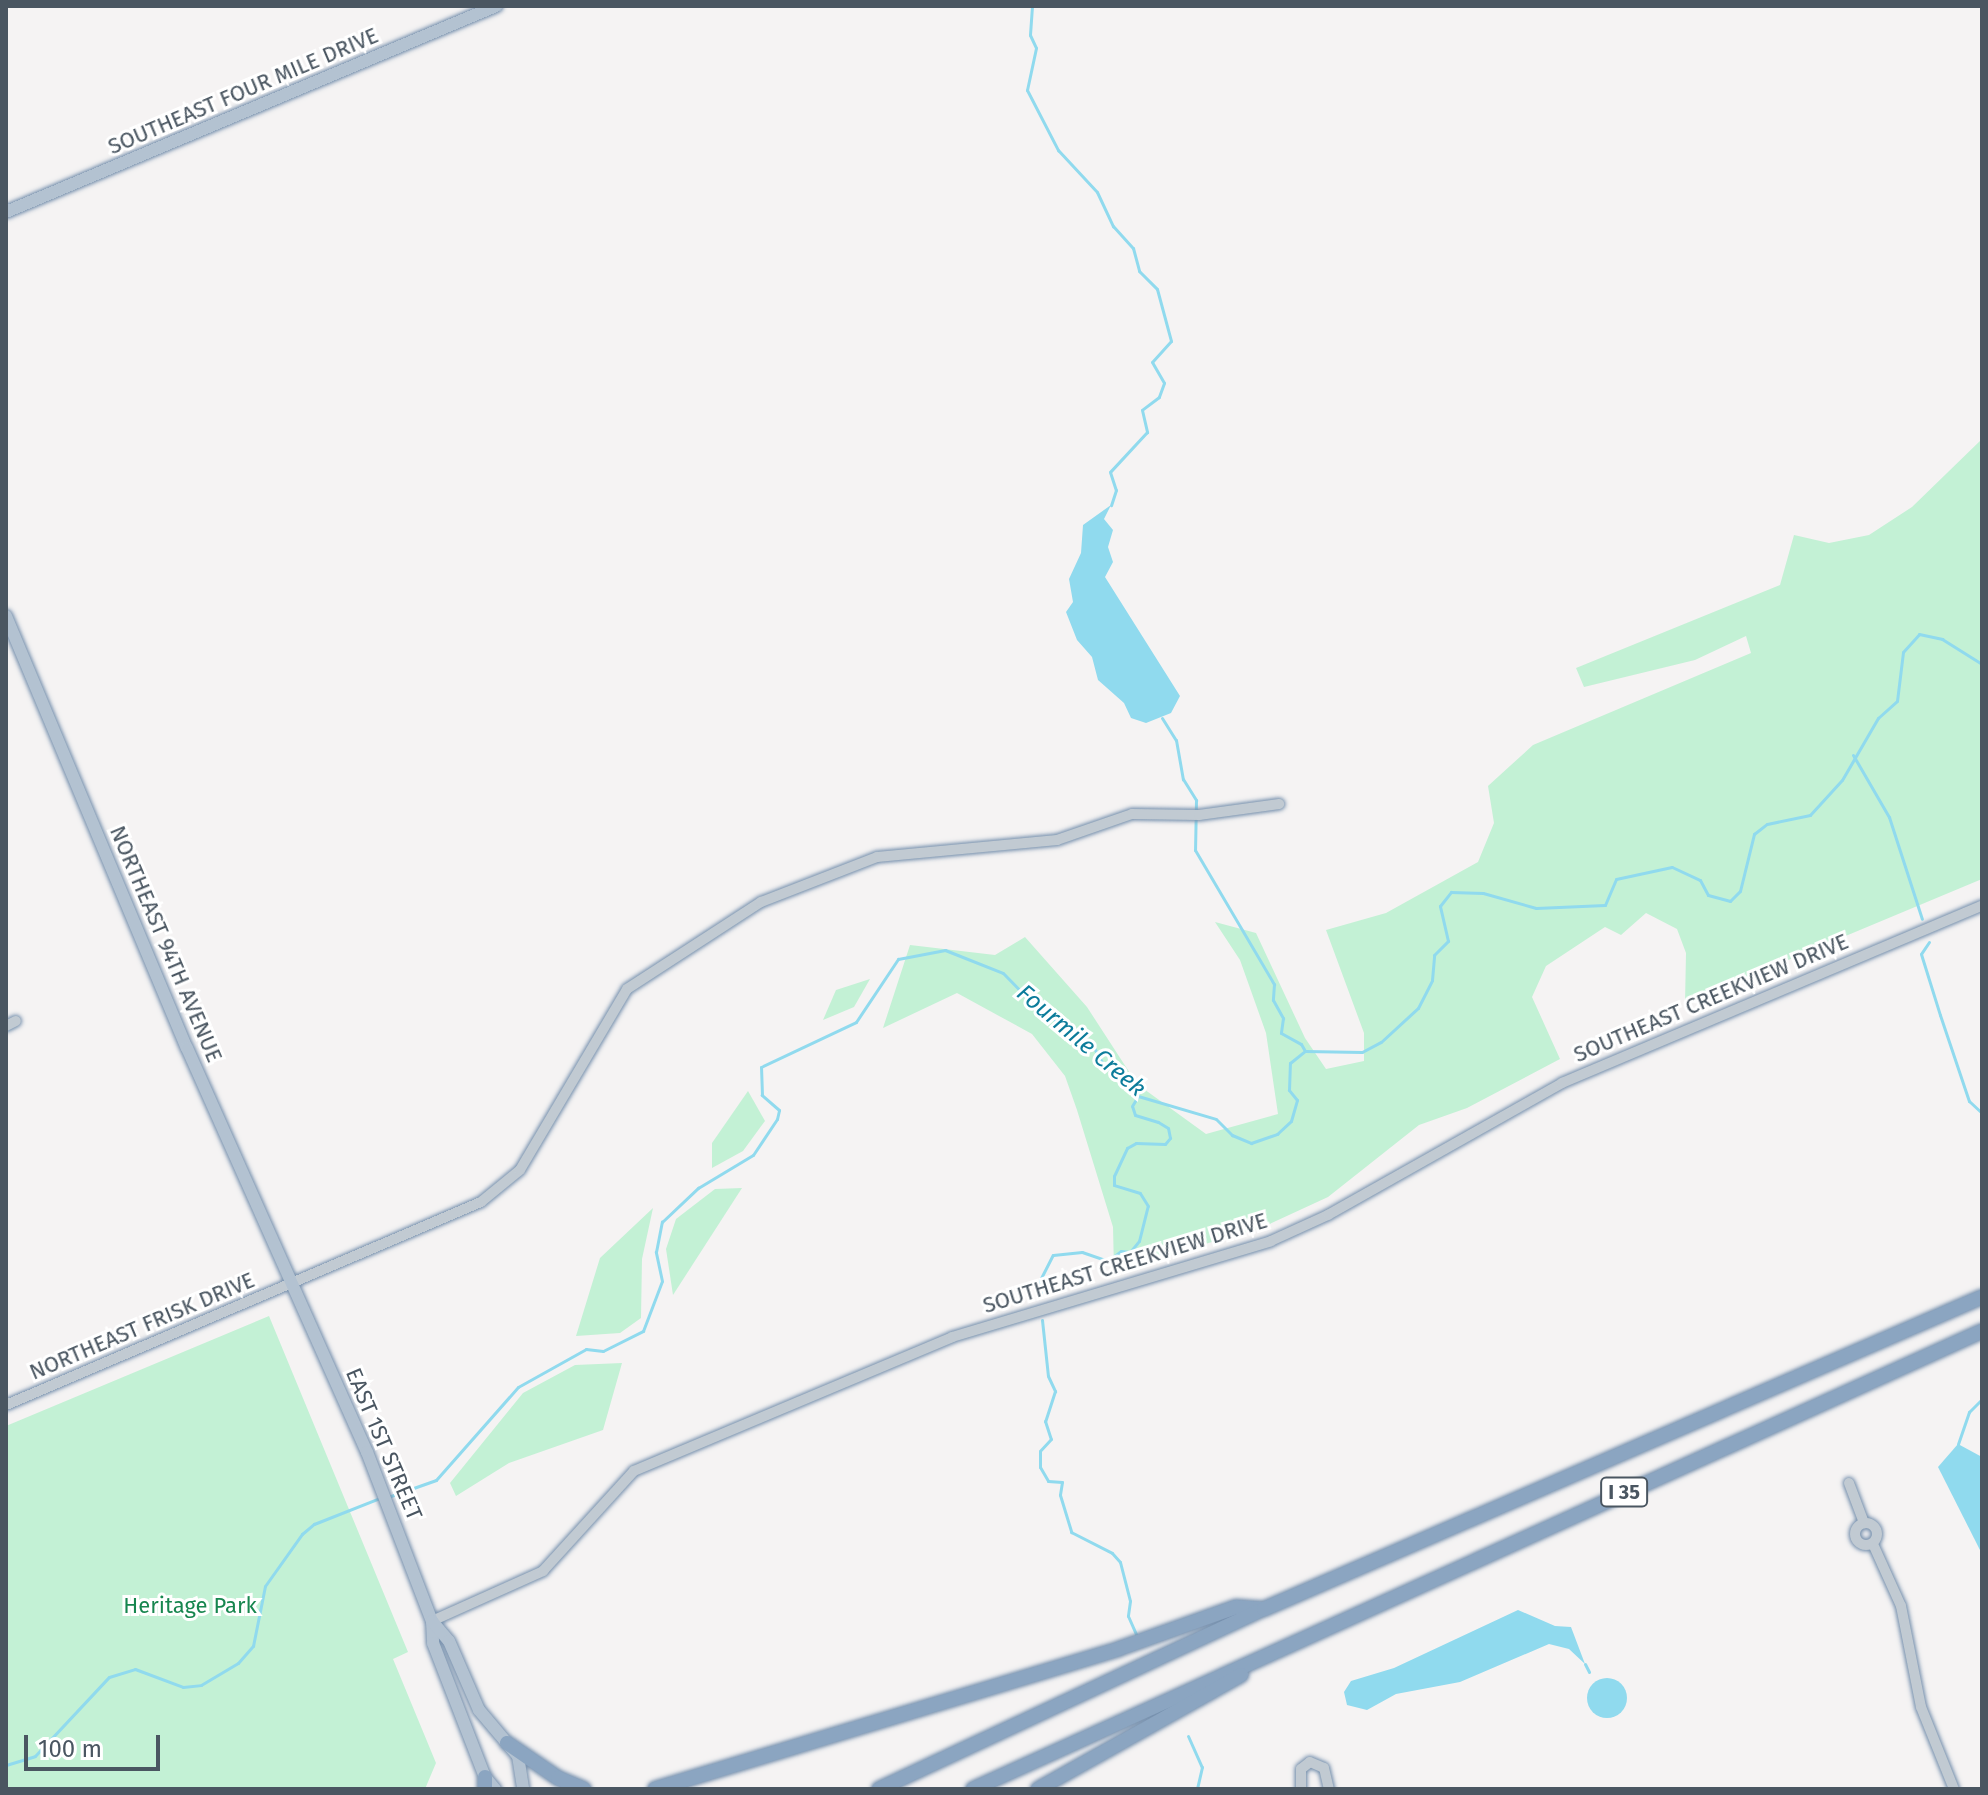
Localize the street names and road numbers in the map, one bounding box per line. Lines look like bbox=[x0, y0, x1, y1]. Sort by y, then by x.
street label: SOUTHEAST FOUR MILE DRIVE bbox=[104, 22, 382, 160]
street label: NORTHEAST 94TH AVENUE bbox=[104, 822, 228, 1066]
street label: SOUTHEAST CREEKVIEW DRIVE bbox=[1570, 928, 1852, 1068]
street label: SOUTHEAST CREEKVIEW DRIVE bbox=[980, 1207, 1270, 1319]
street label: NORTHEAST FRISK DRIVE bbox=[26, 1267, 258, 1385]
street label: EAST 1ST STREET bbox=[340, 1364, 428, 1524]
road number: I 35 bbox=[1600, 1476, 1648, 1508]

